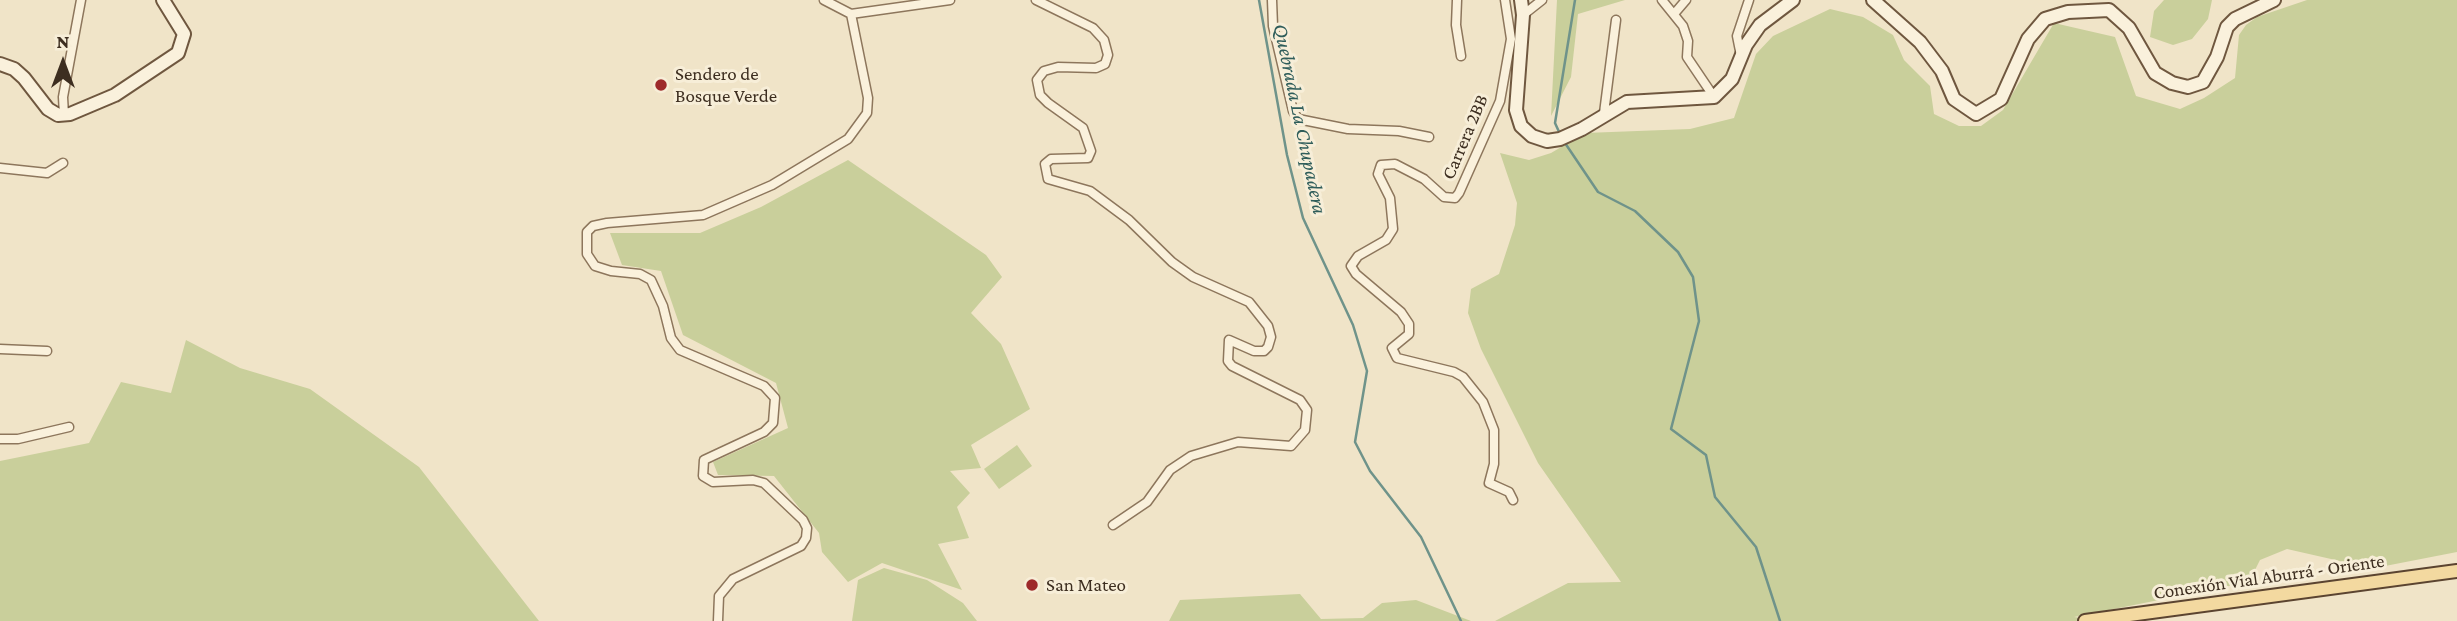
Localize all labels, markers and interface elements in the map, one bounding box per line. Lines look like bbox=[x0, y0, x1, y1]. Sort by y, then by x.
water label: Quebrada La Chupadera bbox=[1267, 21, 1333, 217]
north arrow bbox=[28, 28, 98, 98]
text: N bbox=[57, 31, 69, 52]
place label: Sendero de Bosque Verde bbox=[675, 63, 777, 107]
marker: Sendero de Bosque Verde bbox=[653, 77, 669, 93]
street label: Carrera 2BB bbox=[1437, 91, 1493, 183]
street label: Conexión Vial Aburrá - Oriente bbox=[2152, 550, 2386, 604]
place label: San Mateo bbox=[1046, 574, 1126, 596]
marker: San Mateo bbox=[1024, 577, 1040, 593]

